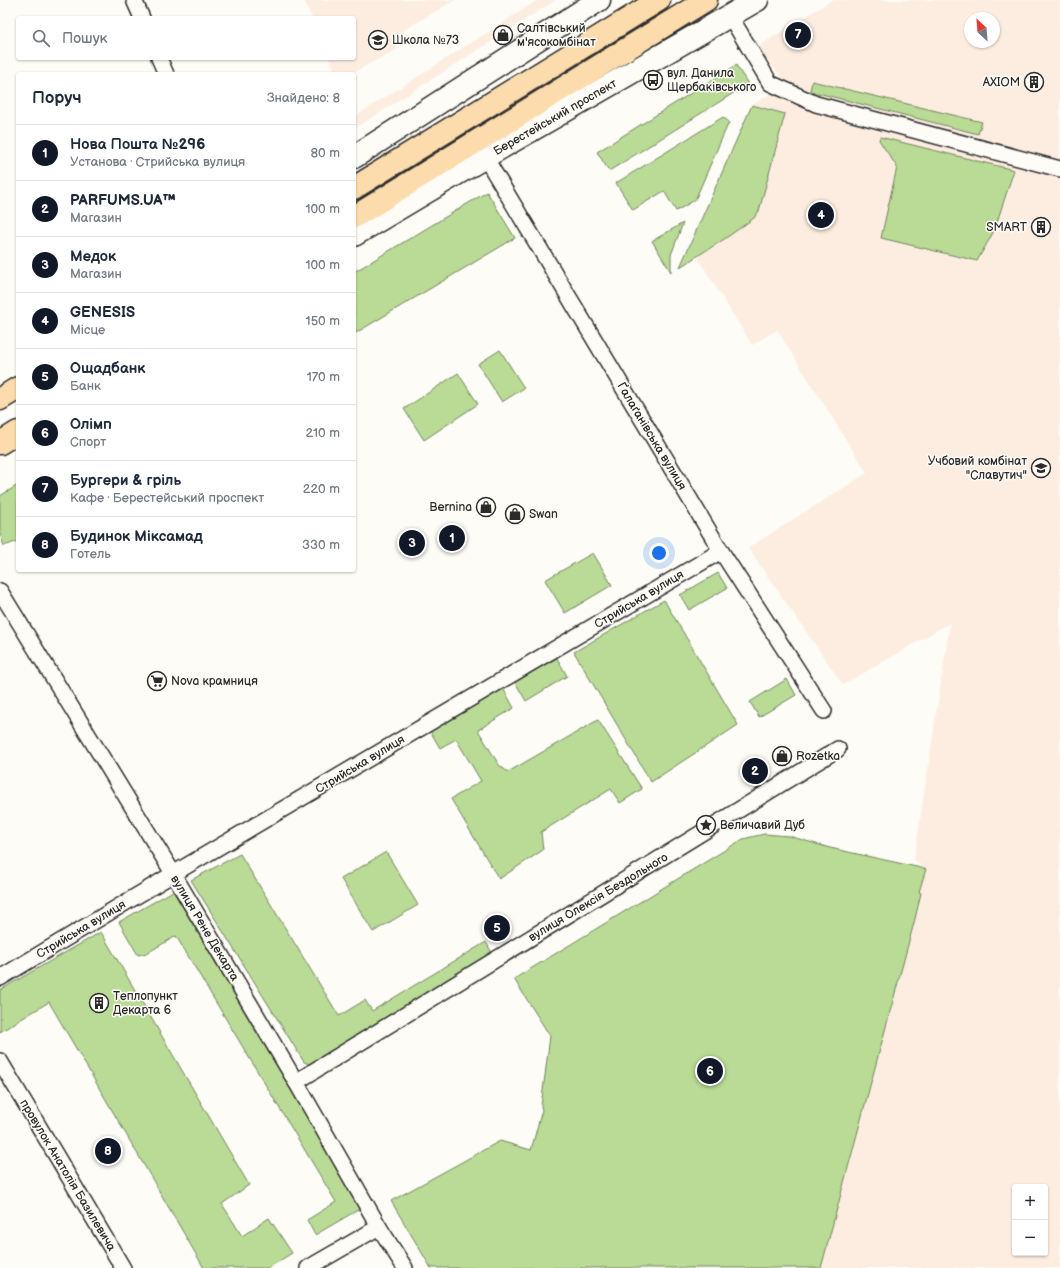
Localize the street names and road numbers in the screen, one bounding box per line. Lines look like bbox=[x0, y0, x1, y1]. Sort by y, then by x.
street label: Берестейський проспект bbox=[491, 76, 620, 159]
street label: Ґалаґанівська вулиця bbox=[613, 380, 690, 493]
street label: Стрийська вулиця bbox=[592, 567, 687, 632]
street label: Стрийська вулиця bbox=[313, 732, 408, 797]
street label: вулиця Олексія Бездольного bbox=[526, 850, 671, 945]
street label: вулиця Рене Декарта bbox=[167, 873, 242, 984]
street label: Стрийська вулиця bbox=[34, 897, 129, 962]
street label: провулок Анатолія Базилевича bbox=[16, 1097, 119, 1254]

